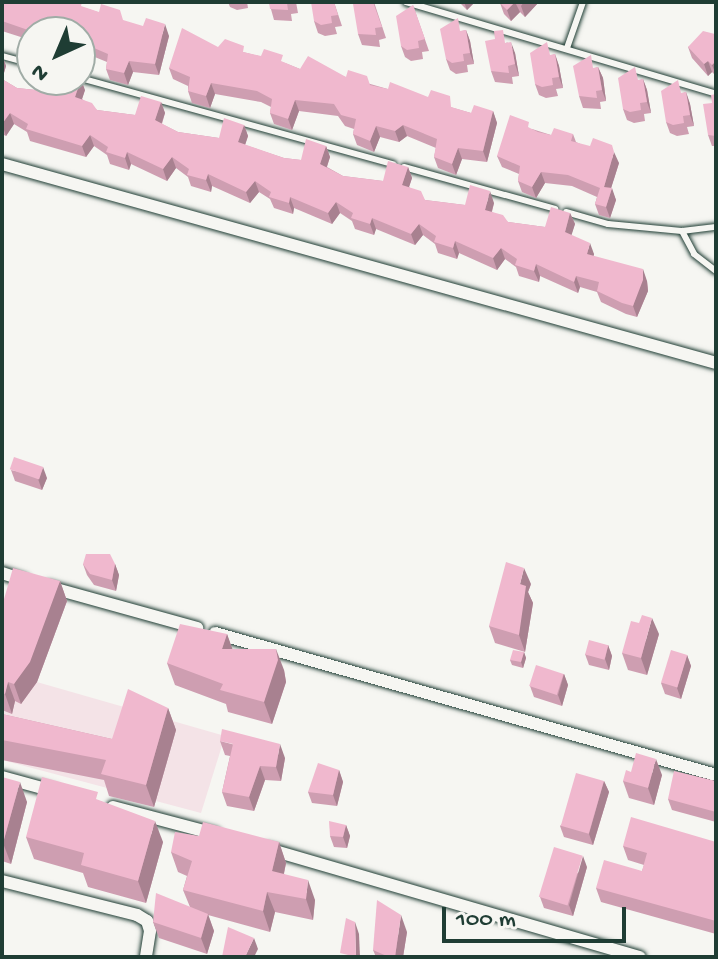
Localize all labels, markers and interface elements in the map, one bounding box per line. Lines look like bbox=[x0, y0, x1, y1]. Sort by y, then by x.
north arrow bbox=[16, 16, 96, 96]
text: N bbox=[27, 57, 55, 86]
scale bar bbox=[446, 891, 630, 941]
text: 100 m bbox=[456, 906, 516, 935]

